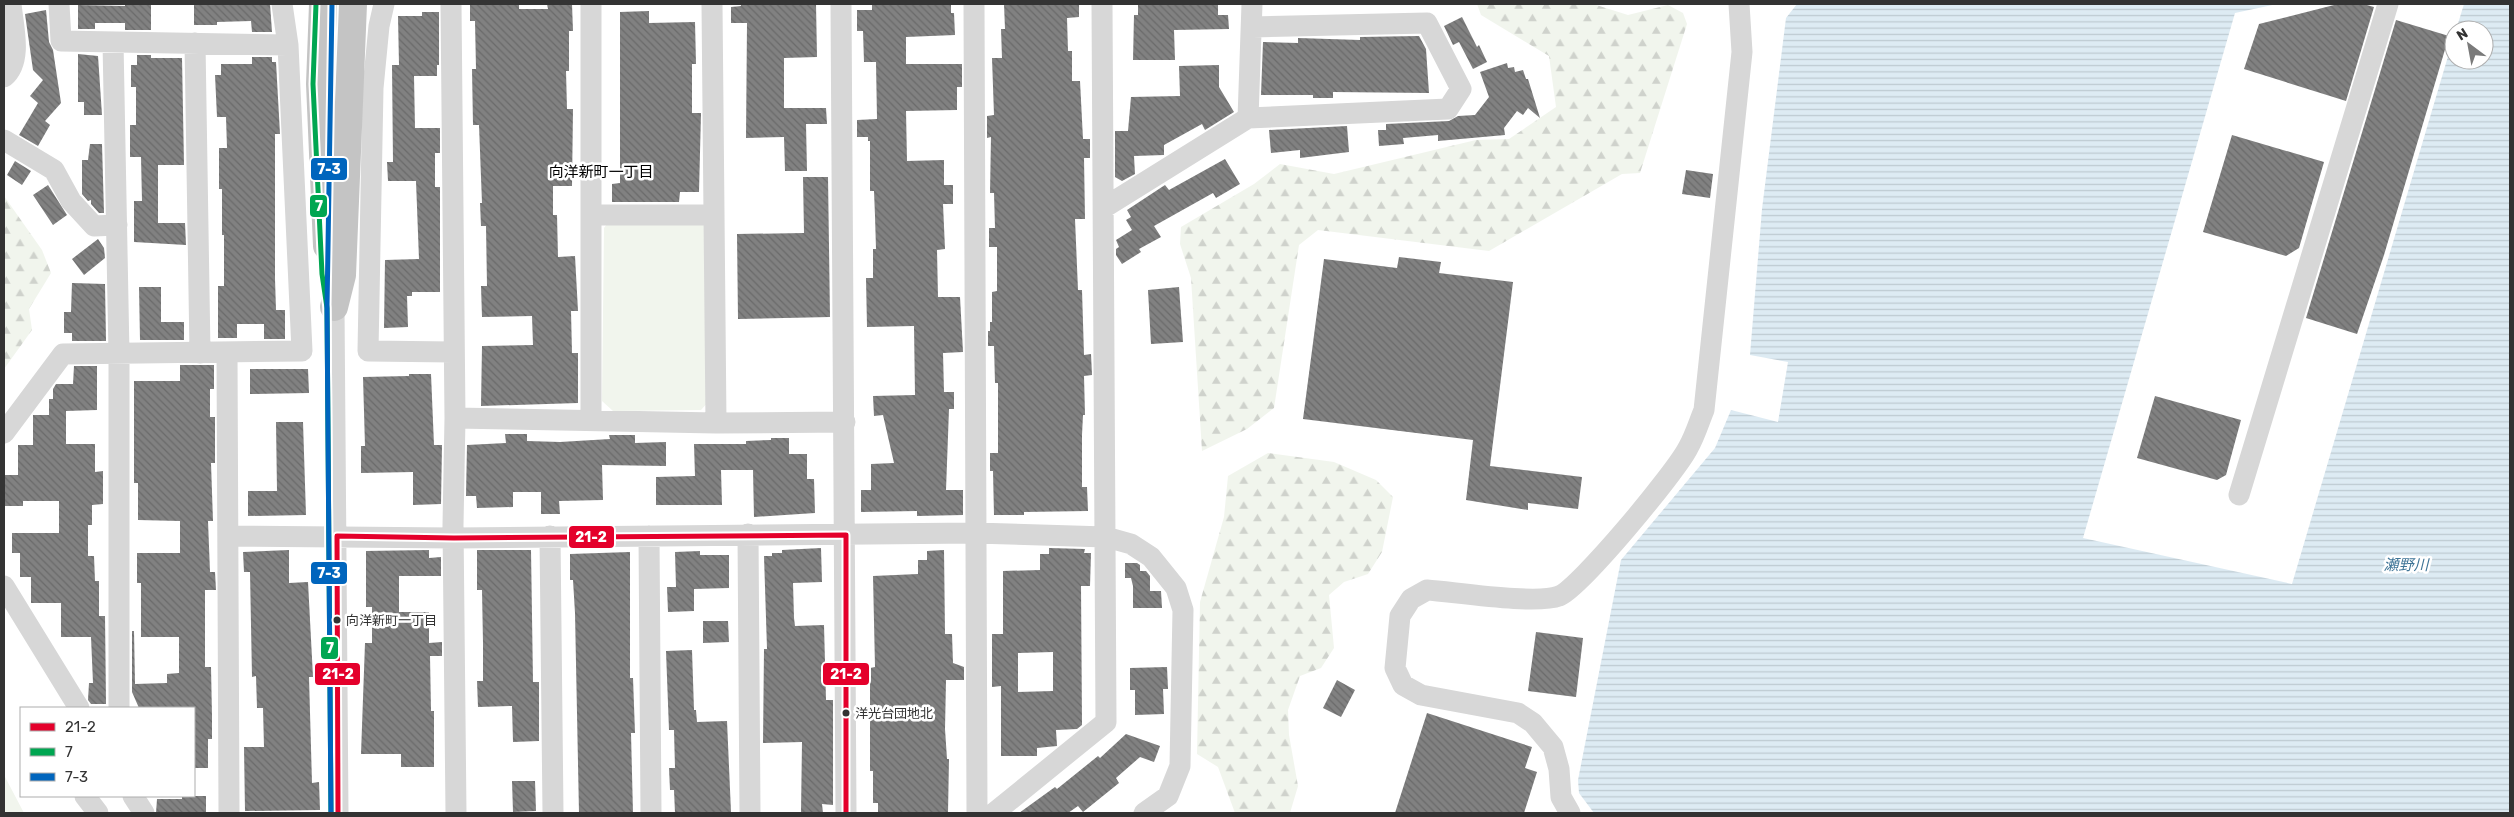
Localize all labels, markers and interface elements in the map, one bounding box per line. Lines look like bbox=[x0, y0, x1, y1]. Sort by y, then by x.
north arrow bbox=[2444, 20, 2494, 70]
text: N bbox=[2454, 25, 2471, 44]
line badge: 7-3 bbox=[310, 157, 348, 181]
text: 7-3 bbox=[317, 161, 341, 178]
district label: 向洋新町一丁目 bbox=[548, 163, 654, 181]
line badge: 7 bbox=[309, 194, 328, 218]
text: 7 bbox=[315, 198, 323, 215]
line badge: 21-2 bbox=[568, 525, 615, 549]
text: 21-2 bbox=[575, 529, 607, 546]
water label: 瀬野川 bbox=[2383, 556, 2430, 574]
line badge: 7-3 bbox=[310, 561, 348, 585]
text: 7-3 bbox=[317, 565, 341, 582]
place label: 向洋新町一丁目 bbox=[346, 613, 437, 628]
marker: 向洋新町一丁目 bbox=[332, 615, 342, 625]
line badge: 7 bbox=[320, 636, 339, 660]
text: 7 bbox=[326, 640, 334, 657]
line badge: 21-2 bbox=[314, 662, 361, 686]
line badge: 21-2 bbox=[822, 662, 870, 686]
text: 21-2 bbox=[322, 666, 354, 683]
text: 21-2 bbox=[830, 666, 862, 683]
place label: 洋光台団地北 bbox=[855, 706, 933, 721]
legend bbox=[20, 707, 195, 797]
marker: 洋光台団地北 bbox=[841, 708, 851, 718]
text: 21-2 bbox=[65, 718, 96, 736]
text: 7 bbox=[65, 743, 73, 761]
text: 7-3 bbox=[65, 768, 88, 786]

